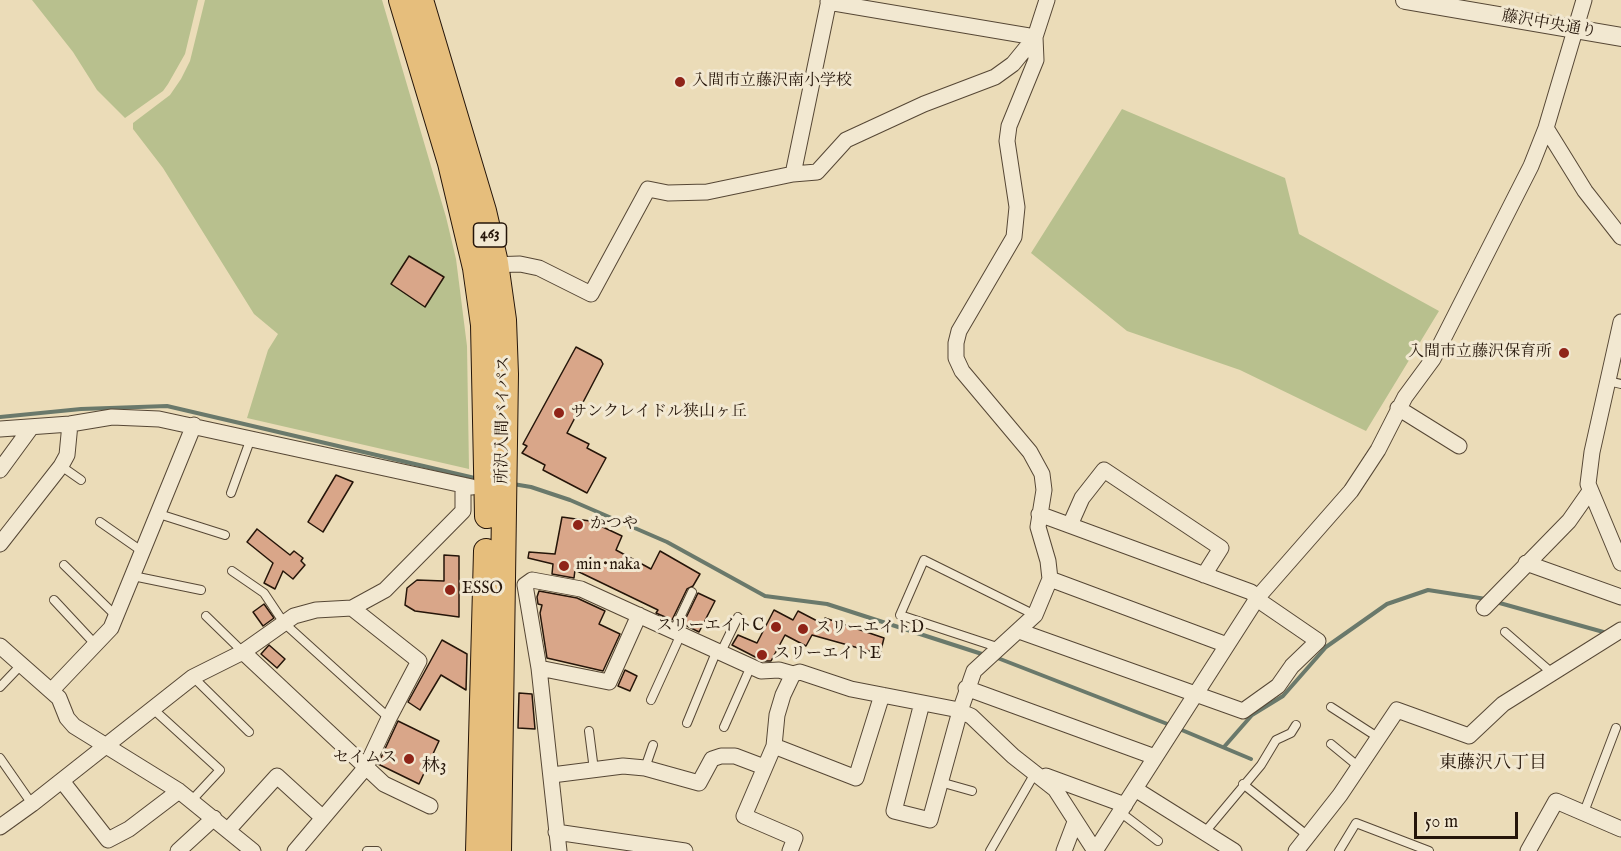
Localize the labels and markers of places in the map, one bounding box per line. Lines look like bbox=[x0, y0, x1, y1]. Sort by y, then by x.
place label: 入間市立藤沢南小学校 bbox=[692, 72, 852, 92]
marker: 入間市立藤沢南小学校 bbox=[673, 75, 687, 89]
place label: 入間市立藤沢保育所 bbox=[1408, 343, 1552, 363]
marker: 入間市立藤沢保育所 bbox=[1557, 346, 1571, 360]
place label: サンクレイドル狭山ヶ丘 bbox=[571, 403, 747, 423]
marker: サンクレイドル狭山ヶ丘 bbox=[552, 406, 566, 420]
place label: かつや bbox=[590, 515, 638, 535]
marker: かつや bbox=[571, 518, 585, 532]
place label: min･naka bbox=[576, 556, 640, 576]
marker: min･naka bbox=[557, 559, 571, 573]
place label: ESSO bbox=[462, 580, 503, 600]
marker: ESSO bbox=[443, 583, 457, 597]
place label: スリーエイトC bbox=[657, 617, 764, 637]
place label: スリーエイトD bbox=[815, 619, 924, 639]
marker: スリーエイトC bbox=[769, 620, 783, 634]
marker: スリーエイトD bbox=[796, 622, 810, 636]
place label: スリーエイトE bbox=[774, 645, 881, 665]
marker: スリーエイトE bbox=[755, 648, 769, 662]
place label: セイムス bbox=[333, 749, 397, 769]
marker: セイムス bbox=[402, 752, 416, 766]

